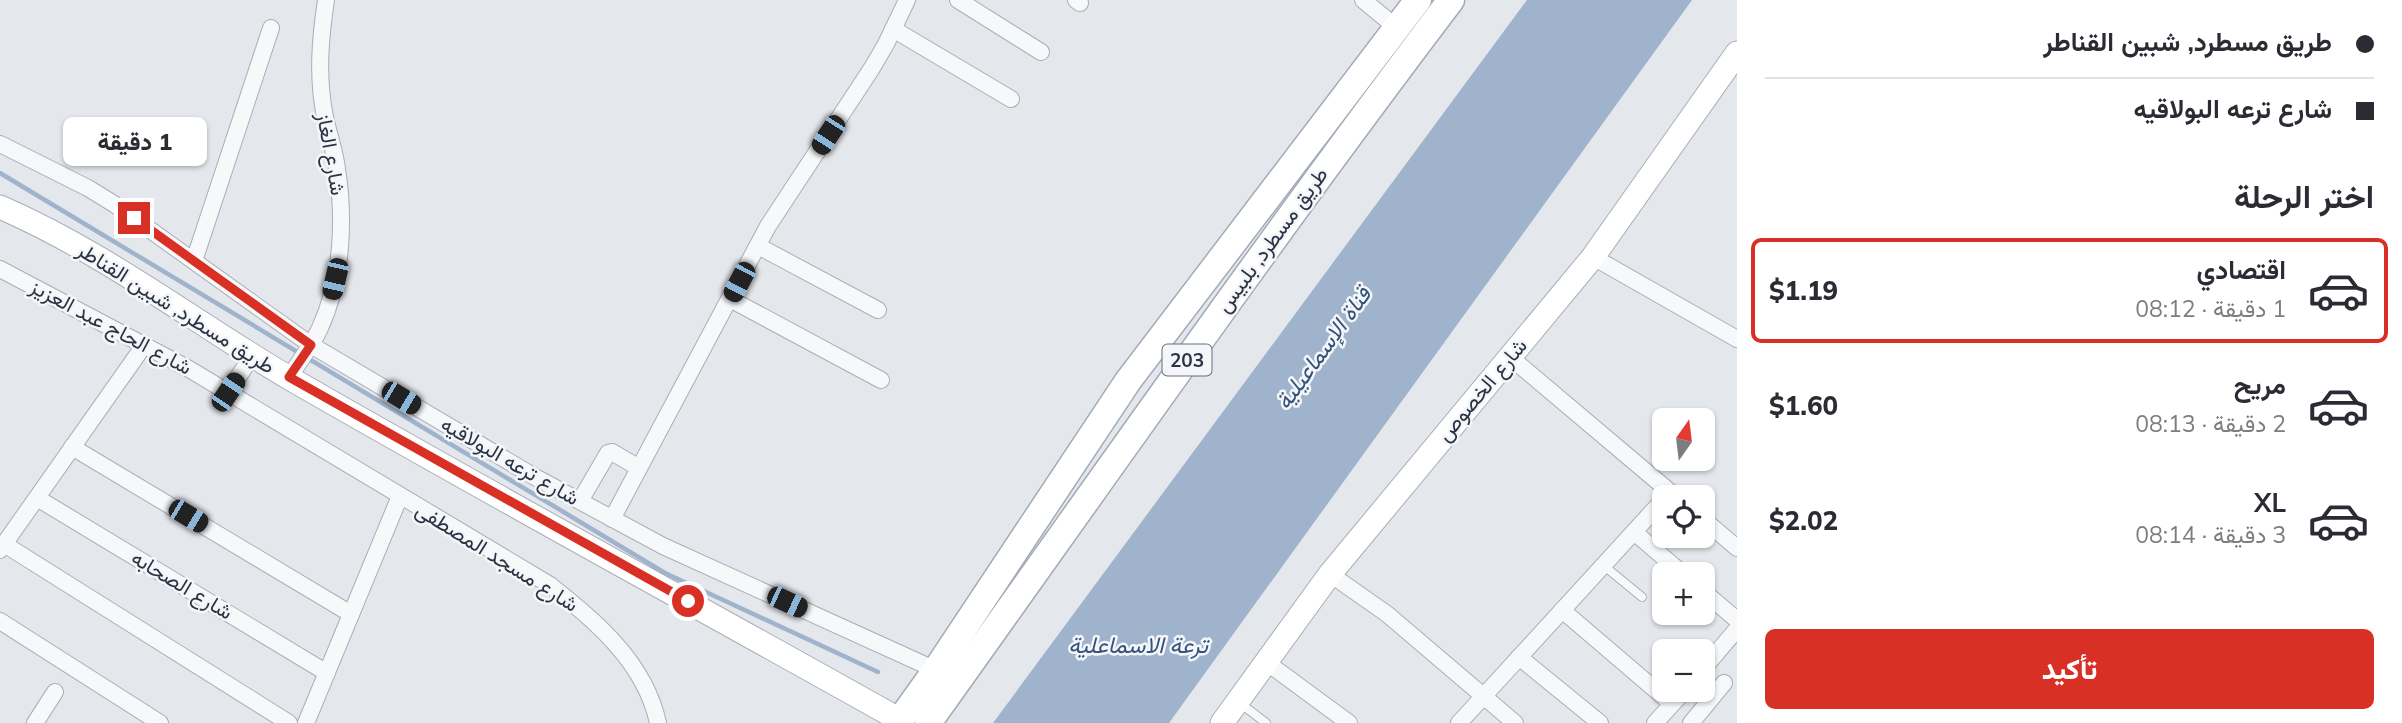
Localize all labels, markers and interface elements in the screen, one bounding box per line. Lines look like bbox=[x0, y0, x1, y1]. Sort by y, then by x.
text: طريق مسطرد, شبين القناطر bbox=[2043, 25, 2332, 58]
text: شارع ترعه البولاقيه bbox=[2134, 92, 2332, 125]
street label: شارع الغاز bbox=[310, 110, 352, 197]
car bbox=[808, 112, 849, 158]
callout: 1 دقيقة bbox=[62, 116, 206, 166]
text: 1 دقيقة bbox=[98, 127, 172, 156]
street label: طريق مسطرد, بلبيس bbox=[1210, 162, 1334, 318]
text: اختر الرحلة bbox=[2234, 176, 2374, 216]
route end bbox=[118, 202, 150, 234]
street label: طريق مسطرد, شبين القناطر bbox=[71, 235, 280, 380]
text: اقتصادي bbox=[2197, 253, 2286, 286]
car bbox=[321, 256, 350, 302]
car bbox=[720, 259, 759, 305]
icon: car bbox=[2307, 259, 2370, 322]
street label: شارع الحاج عبد العزيز bbox=[24, 272, 197, 381]
text: $1.19 bbox=[1769, 274, 1838, 307]
water label: قناة الإسماعيلية bbox=[1268, 279, 1379, 415]
text: 1 دقيقة · 08:12 bbox=[2135, 294, 2286, 323]
street label: شارع الخصوص bbox=[1431, 333, 1533, 447]
road number: 203 bbox=[1162, 344, 1212, 376]
text: مريح bbox=[2234, 368, 2286, 401]
car bbox=[208, 369, 249, 415]
icon: car bbox=[2307, 374, 2370, 437]
car bbox=[378, 378, 425, 418]
text: $1.60 bbox=[1769, 389, 1838, 422]
north arrow bbox=[1652, 408, 1715, 471]
map controls bbox=[1652, 408, 1715, 702]
text: 2 دقيقة · 08:13 bbox=[2135, 409, 2286, 438]
street label: شارع ترعه البولاقيه bbox=[436, 410, 584, 512]
button: locate bbox=[1652, 485, 1715, 548]
text: XL bbox=[2254, 486, 2286, 519]
icon: car bbox=[2307, 489, 2370, 552]
car bbox=[165, 496, 212, 536]
street label: شارع مسجد المصطفى bbox=[410, 496, 584, 618]
text: $2.02 bbox=[1769, 504, 1838, 537]
text: 3 دقيقة · 08:14 bbox=[2135, 520, 2286, 549]
street label: شارع الصحابه bbox=[126, 544, 238, 626]
button: + bbox=[1652, 562, 1715, 625]
car bbox=[764, 584, 811, 620]
route start bbox=[672, 585, 704, 617]
button: تأكيد bbox=[1765, 629, 2374, 709]
water label: ترعة الاسماعلية bbox=[1068, 630, 1211, 660]
button: − bbox=[1652, 639, 1715, 702]

